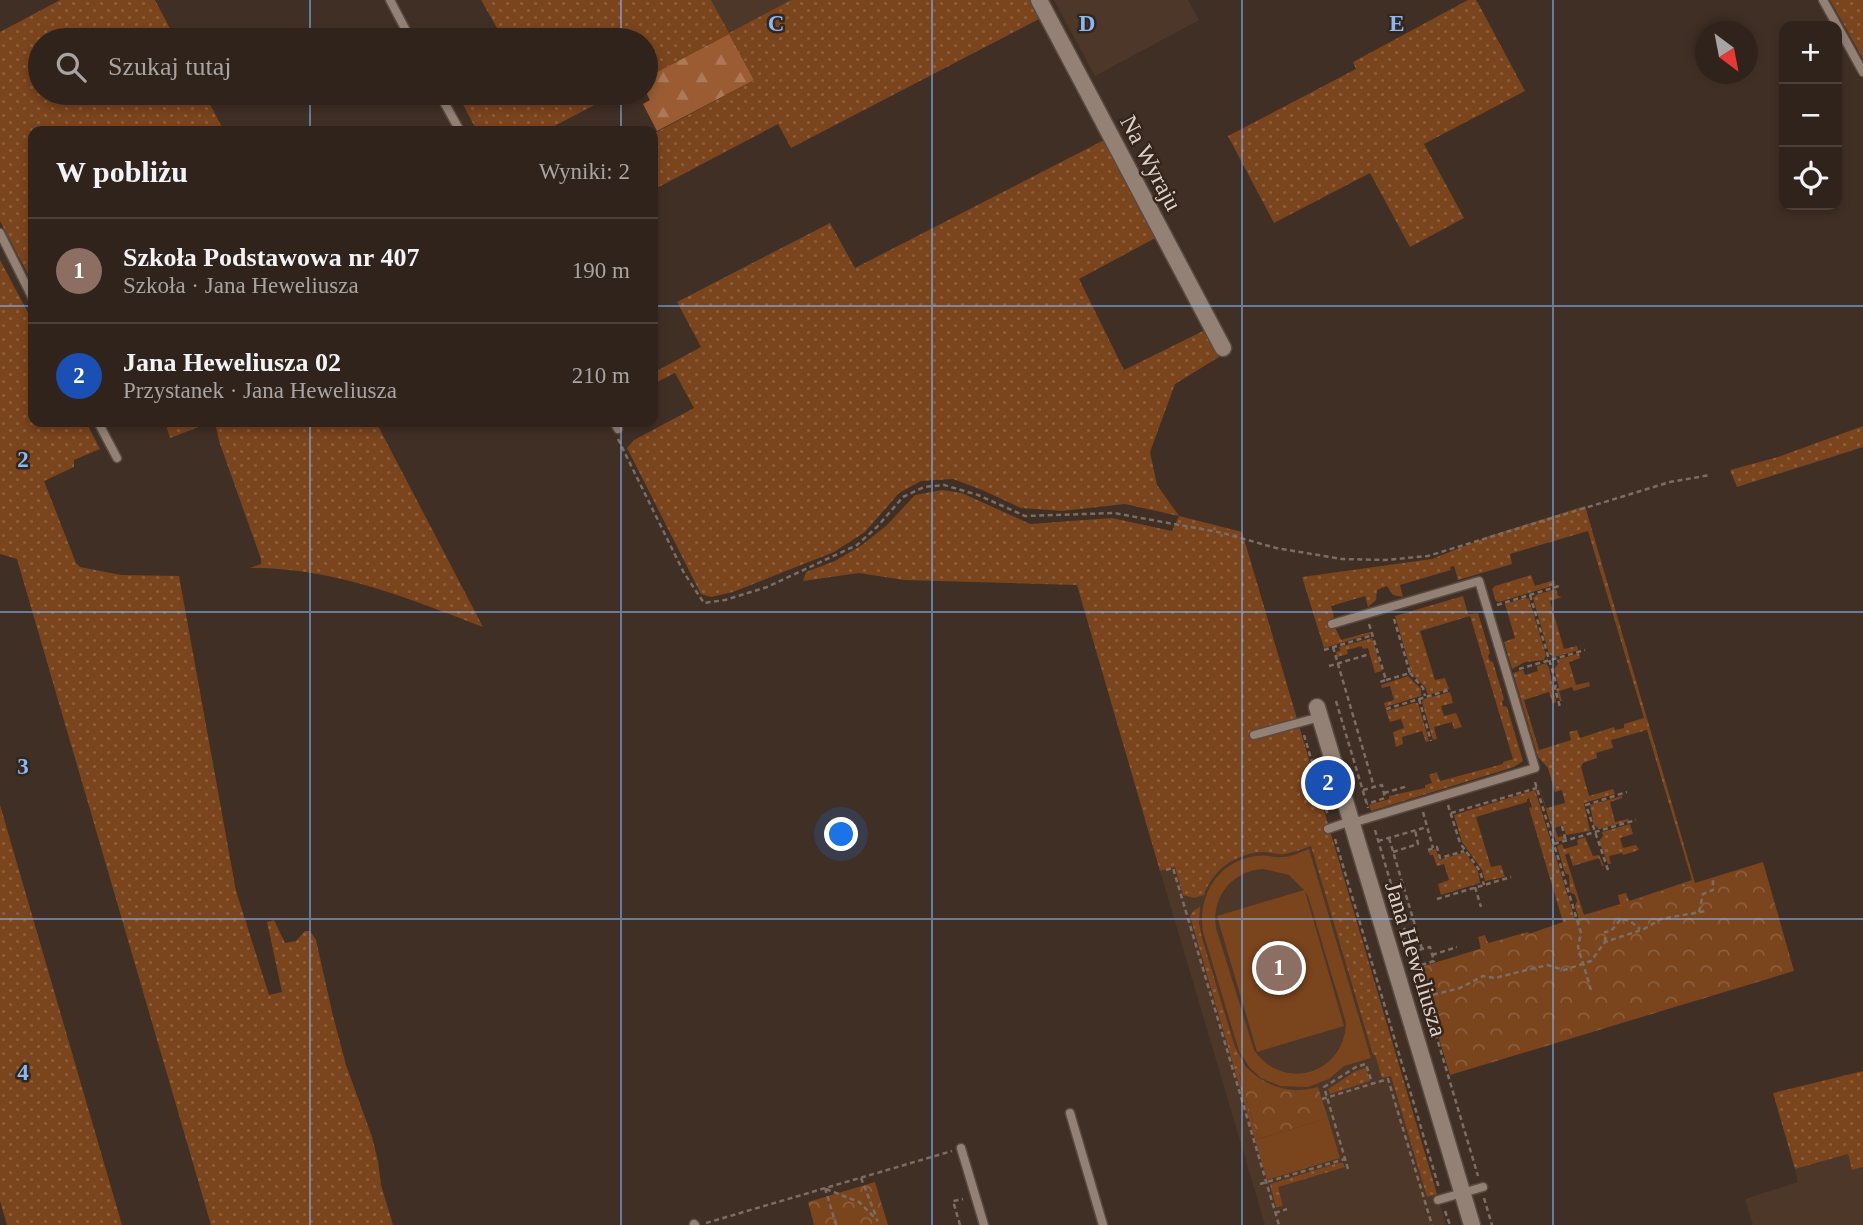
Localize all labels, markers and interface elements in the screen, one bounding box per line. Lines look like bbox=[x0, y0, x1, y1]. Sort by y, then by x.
text: C bbox=[768, 11, 784, 36]
text: D bbox=[1079, 11, 1095, 36]
text: E bbox=[1389, 11, 1405, 36]
north arrow bbox=[1695, 21, 1758, 84]
map controls bbox=[1779, 21, 1842, 210]
button: + bbox=[1779, 21, 1842, 84]
search box bbox=[28, 28, 658, 105]
icon: search bbox=[52, 48, 90, 86]
text: Szukaj tutaj bbox=[108, 52, 231, 81]
button: − bbox=[1779, 84, 1842, 147]
street label: Na Wyraju bbox=[1115, 111, 1187, 215]
button: locate bbox=[1779, 147, 1842, 210]
text: W pobliżu bbox=[56, 155, 188, 188]
text: Wyniki: 2 bbox=[539, 159, 630, 184]
text: Szkoła Podstawowa nr 407 bbox=[123, 243, 419, 272]
text: 1 bbox=[73, 258, 85, 283]
text: 190 m bbox=[572, 258, 630, 283]
text: Szkoła · Jana Heweliusza bbox=[123, 273, 359, 298]
text: Jana Heweliusza 02 bbox=[123, 348, 341, 377]
text: 2 bbox=[73, 363, 85, 388]
text: 210 m bbox=[572, 363, 630, 388]
text: Przystanek · Jana Heweliusza bbox=[123, 378, 397, 403]
text: 2 bbox=[17, 447, 29, 472]
text: 3 bbox=[17, 754, 29, 779]
pin: 2 bbox=[1305, 757, 1351, 809]
your location bbox=[824, 817, 858, 851]
street label: Jana Heweliusza bbox=[1380, 878, 1452, 1040]
pin: 1 bbox=[1256, 942, 1302, 994]
text: 4 bbox=[17, 1060, 29, 1085]

